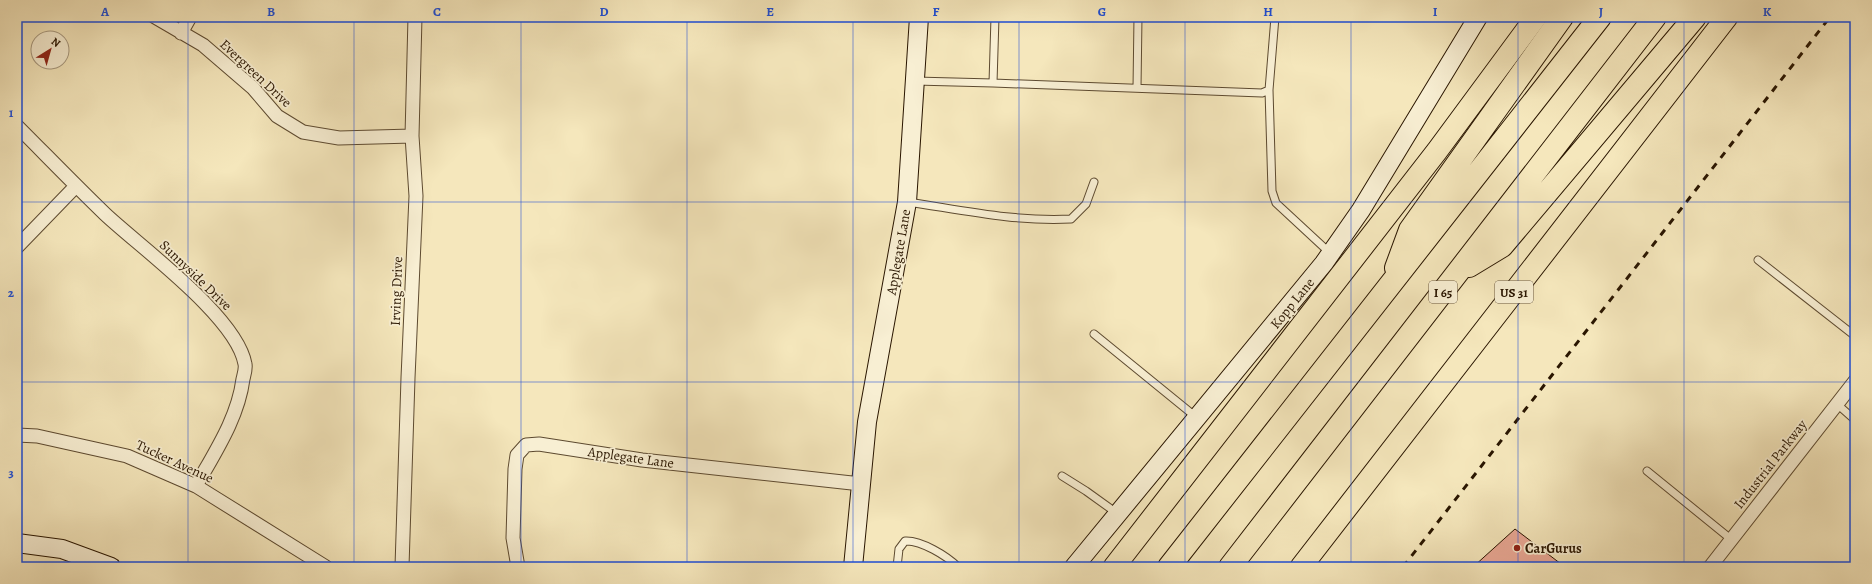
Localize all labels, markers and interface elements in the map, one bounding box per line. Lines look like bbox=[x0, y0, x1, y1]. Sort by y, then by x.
text: A bbox=[100, 3, 110, 20]
text: B bbox=[267, 3, 275, 20]
text: C bbox=[433, 3, 441, 20]
text: D bbox=[599, 3, 609, 20]
text: E bbox=[766, 3, 774, 20]
text: F bbox=[933, 3, 940, 20]
text: G bbox=[1098, 3, 1106, 20]
text: H bbox=[1263, 3, 1273, 20]
text: I bbox=[1433, 3, 1438, 20]
text: J bbox=[1599, 3, 1603, 20]
text: K bbox=[1763, 3, 1772, 20]
north arrow bbox=[30, 30, 70, 70]
text: N bbox=[48, 34, 63, 51]
street label: Evergreen Drive bbox=[215, 35, 296, 112]
text: 1 bbox=[9, 104, 14, 121]
street label: Applegate Lane bbox=[881, 208, 915, 297]
street label: Sunnyside Drive bbox=[155, 236, 236, 315]
street label: Irving Drive bbox=[386, 256, 407, 326]
street label: Kopp Lane bbox=[1266, 274, 1319, 333]
road number: I 65 bbox=[1429, 281, 1457, 303]
road number: US 31 bbox=[1495, 281, 1533, 303]
text: 2 bbox=[8, 284, 15, 301]
street label: Industrial Parkway bbox=[1730, 415, 1812, 513]
street label: Tucker Avenue bbox=[133, 435, 217, 488]
street label: Applegate Lane bbox=[586, 442, 675, 473]
text: 3 bbox=[8, 464, 14, 481]
place label: CarGurus bbox=[1525, 539, 1582, 558]
marker: CarGurus bbox=[1512, 543, 1522, 553]

